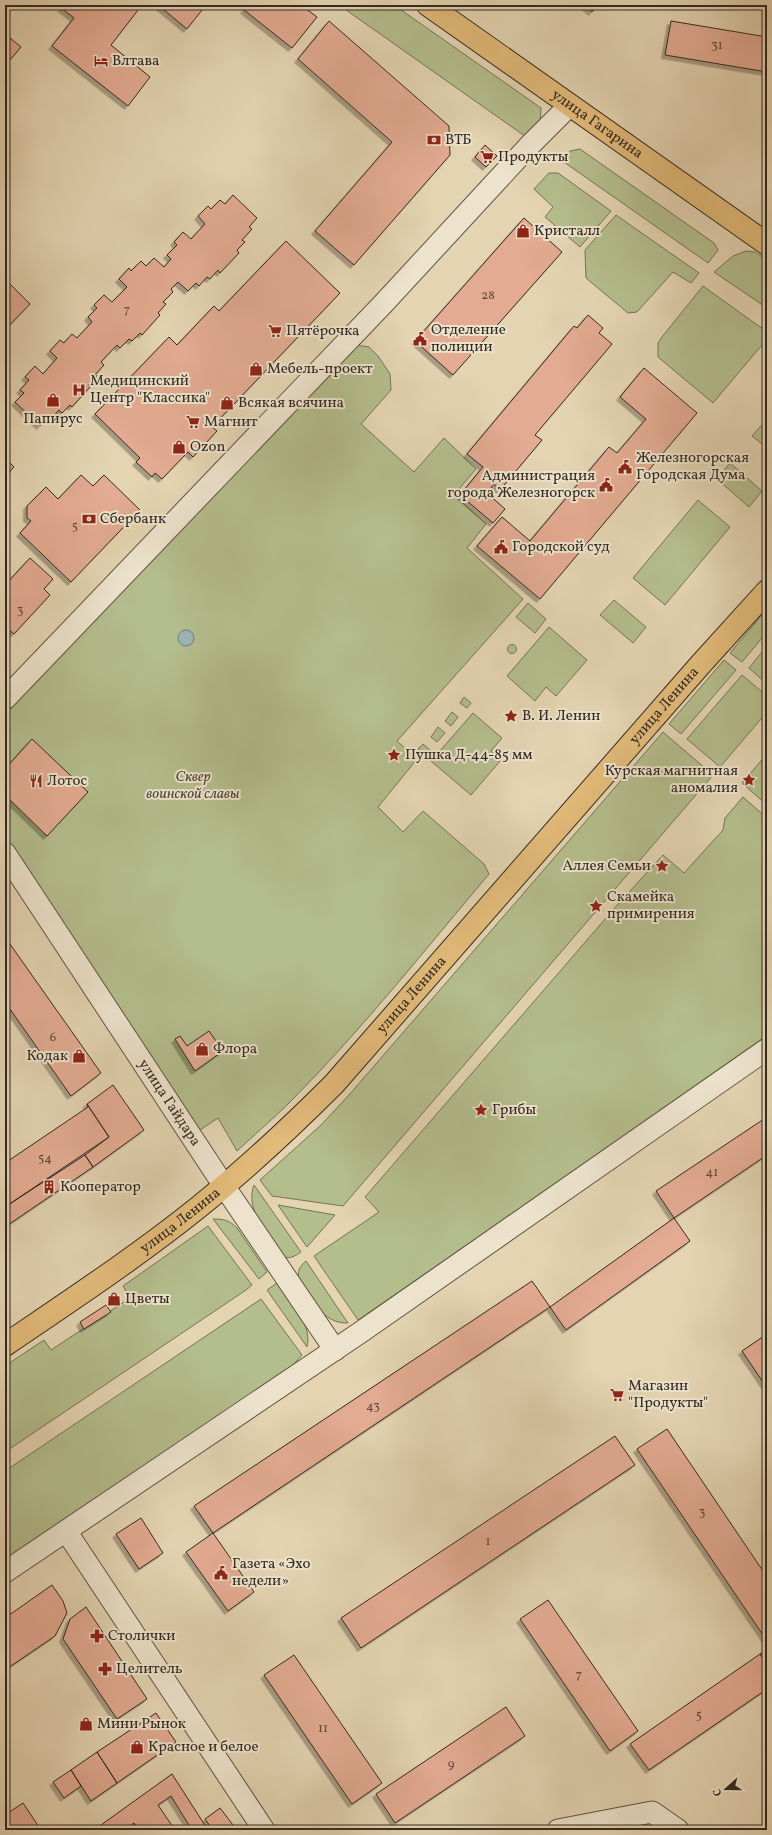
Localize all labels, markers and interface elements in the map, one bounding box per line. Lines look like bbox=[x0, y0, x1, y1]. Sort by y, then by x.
house number: 31 bbox=[711, 37, 723, 55]
place label: Влтава bbox=[112, 51, 160, 72]
hotel icon: Влтава bbox=[93, 53, 109, 69]
street label: улица Гагарина bbox=[547, 85, 647, 164]
place label: ВТБ bbox=[445, 130, 472, 151]
bank icon: ВТБ bbox=[426, 132, 442, 148]
place label: Продукты bbox=[498, 147, 569, 168]
supermarket icon: Продукты bbox=[479, 149, 495, 165]
place label: Кристалл bbox=[534, 221, 600, 242]
shop icon: Кристалл bbox=[515, 223, 531, 239]
house number: 28 bbox=[481, 287, 495, 305]
house number: 7 bbox=[124, 301, 130, 319]
place label: Отделение полиции bbox=[431, 320, 506, 358]
place label: Пятёрочка bbox=[286, 321, 360, 342]
supermarket icon: Пятёрочка bbox=[267, 323, 283, 339]
public building icon: Отделение полиции bbox=[412, 331, 428, 347]
place label: Мебель-проект bbox=[267, 359, 373, 380]
shop icon: Мебель-проект bbox=[248, 361, 264, 377]
place label: Медицинский Центр "Классика" bbox=[90, 371, 210, 409]
hospital icon: Медицинский Центр "Классика" bbox=[71, 382, 87, 398]
shop icon: Папирус bbox=[45, 392, 61, 408]
place label: Всякая всячина bbox=[238, 393, 344, 414]
shop icon: Всякая всячина bbox=[219, 395, 235, 411]
place label: Папирус bbox=[23, 409, 83, 430]
place label: Магнит bbox=[204, 412, 258, 433]
supermarket icon: Магнит bbox=[185, 414, 201, 430]
place label: Ozon bbox=[190, 437, 225, 458]
shop icon: Ozon bbox=[171, 439, 187, 455]
place label: Железногорская Городская Дума bbox=[636, 448, 749, 486]
public building icon: Железногорская Городская Дума bbox=[617, 459, 633, 475]
place label: Администрация города Железногорск bbox=[447, 466, 595, 504]
public building icon: Администрация города Железногорск bbox=[598, 477, 614, 493]
place label: Сбербанк bbox=[100, 509, 166, 530]
bank icon: Сбербанк bbox=[81, 511, 97, 527]
house number: 5 bbox=[72, 518, 78, 536]
place label: Городской суд bbox=[512, 537, 610, 558]
public building icon: Городской суд bbox=[493, 539, 509, 555]
house number: 3 bbox=[17, 602, 24, 620]
street label: улица Ленина bbox=[625, 662, 704, 749]
place label: В. И. Ленин bbox=[522, 706, 600, 727]
place icon: В. И. Ленин bbox=[503, 708, 519, 724]
place label: Пушка Д-44-85 мм bbox=[405, 745, 533, 766]
place icon: Пушка Д-44-85 мм bbox=[386, 747, 402, 763]
place label: Курская магнитная аномалия bbox=[605, 761, 738, 799]
park label: Сквер воинской славы bbox=[146, 767, 240, 805]
place label: Лотос bbox=[47, 771, 88, 792]
place icon: Курская магнитная аномалия bbox=[741, 772, 757, 788]
restaurant icon: Лотос bbox=[28, 773, 44, 789]
place label: Аллея Семьи bbox=[563, 856, 651, 877]
place icon: Аллея Семьи bbox=[654, 858, 670, 874]
place label: Скамейка примирения bbox=[607, 887, 695, 925]
place icon: Скамейка примирения bbox=[588, 898, 604, 914]
street label: улица Ленина bbox=[372, 952, 452, 1038]
house number: 6 bbox=[50, 1029, 57, 1047]
place label: Флора bbox=[213, 1039, 257, 1060]
shop icon: Флора bbox=[194, 1041, 210, 1057]
place label: Кодак bbox=[26, 1046, 68, 1067]
shop icon: Кодак bbox=[71, 1048, 87, 1064]
street label: улица Гайдара bbox=[133, 1055, 206, 1151]
place label: Грибы bbox=[492, 1100, 536, 1121]
place icon: Грибы bbox=[473, 1102, 489, 1118]
house number: 54 bbox=[38, 1150, 52, 1168]
house number: 41 bbox=[706, 1164, 718, 1182]
place label: Кооператор bbox=[60, 1177, 141, 1198]
building icon: Кооператор bbox=[41, 1179, 57, 1195]
street label: улица Ленина bbox=[136, 1183, 225, 1259]
place label: Цветы bbox=[125, 1289, 170, 1310]
shop icon: Цветы bbox=[106, 1291, 122, 1307]
place label: Магазин "Продукты" bbox=[628, 1376, 708, 1414]
supermarket icon: Магазин "Продукты" bbox=[609, 1387, 625, 1403]
house number: 43 bbox=[366, 1398, 380, 1416]
house number: 3 bbox=[699, 1504, 706, 1522]
house number: 1 bbox=[485, 1533, 491, 1551]
place label: Газета «Эхо недели» bbox=[232, 1554, 311, 1592]
public building icon: Газета «Эхо недели» bbox=[213, 1565, 229, 1581]
place label: Столички bbox=[108, 1626, 175, 1647]
pharmacy icon: Столички bbox=[89, 1628, 105, 1644]
place label: Целитель bbox=[116, 1659, 183, 1680]
pharmacy icon: Целитель bbox=[97, 1661, 113, 1677]
house number: 7 bbox=[576, 1666, 582, 1684]
house number: 5 bbox=[696, 1707, 702, 1725]
place label: Мини Рынок bbox=[97, 1714, 186, 1735]
shop icon: Мини Рынок bbox=[78, 1716, 94, 1732]
house number: 11 bbox=[318, 1720, 328, 1738]
place label: Красное и белое bbox=[148, 1737, 259, 1758]
shop icon: Красное и белое bbox=[129, 1739, 145, 1755]
house number: 9 bbox=[448, 1756, 455, 1774]
north arrow bbox=[706, 1769, 746, 1809]
text: С bbox=[710, 1786, 726, 1798]

